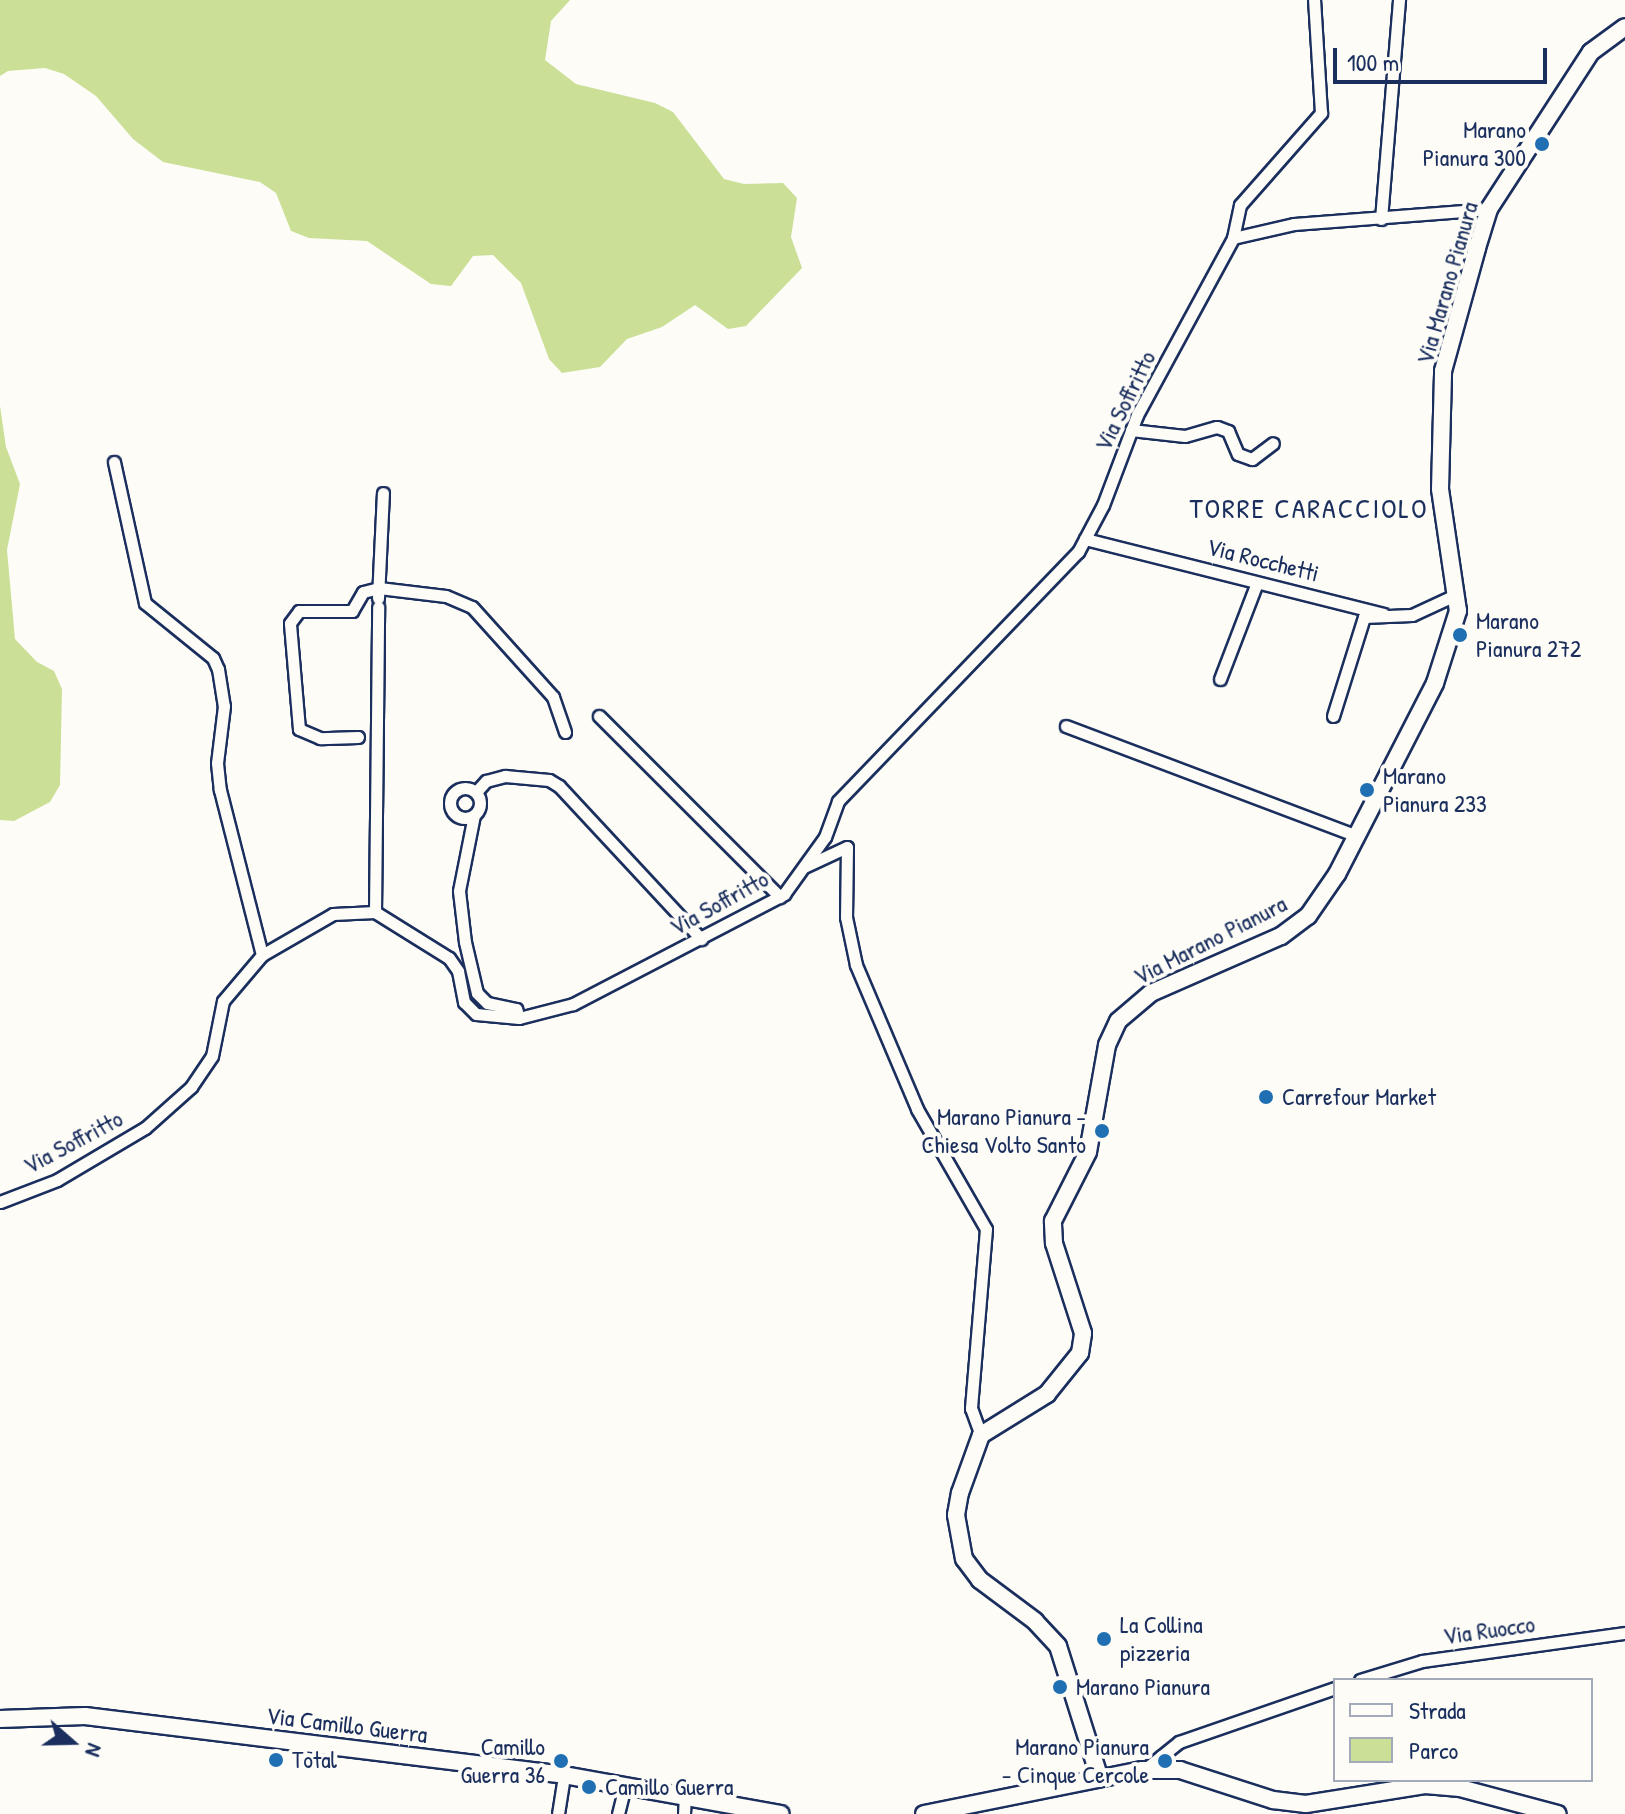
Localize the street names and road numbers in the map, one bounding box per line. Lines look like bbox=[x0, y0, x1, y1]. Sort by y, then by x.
street label: Via Marano Pianura bbox=[1410, 198, 1484, 368]
street label: Via Soffritto bbox=[1088, 346, 1162, 456]
street label: Via Rocchetti bbox=[1204, 532, 1322, 588]
street label: Via Soffritto bbox=[665, 864, 773, 942]
street label: Via Marano Pianura bbox=[1129, 889, 1291, 991]
street label: Via Soffritto bbox=[19, 1104, 127, 1180]
street label: Via Ruocco bbox=[1441, 1609, 1537, 1651]
street label: Via Camillo Guerra bbox=[265, 1701, 429, 1749]

